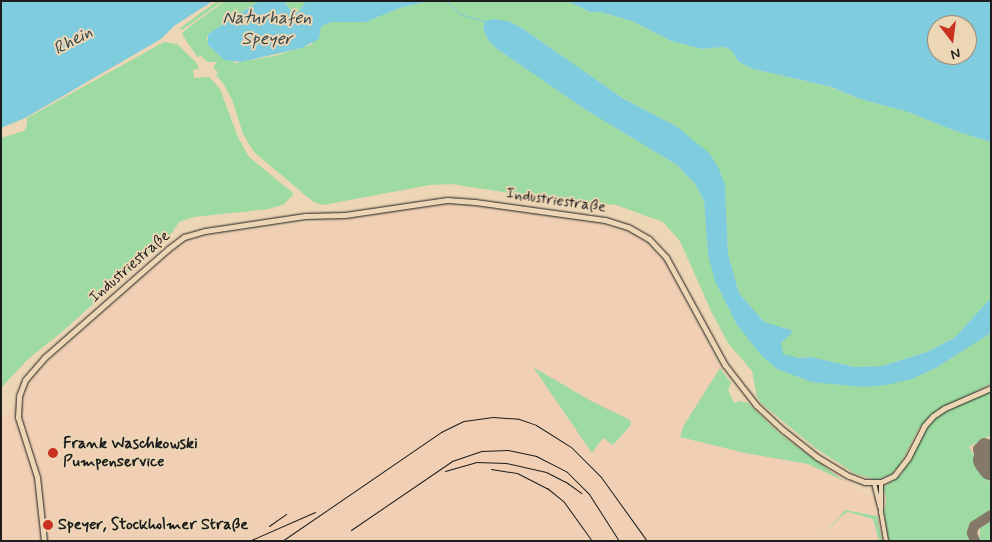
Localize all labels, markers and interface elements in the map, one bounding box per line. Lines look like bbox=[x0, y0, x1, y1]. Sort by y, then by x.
water label: Naturhafen Speyer bbox=[223, 8, 311, 50]
north arrow bbox=[927, 15, 977, 65]
water label: Rhein bbox=[50, 22, 96, 60]
text: N bbox=[949, 44, 962, 63]
street label: Industriestraße bbox=[505, 184, 607, 218]
street label: Industriestraße bbox=[86, 227, 174, 307]
place label: Frank Waschkowski Pumpenservice bbox=[63, 434, 200, 472]
marker: Frank Waschkowski Pumpenservice bbox=[47, 447, 59, 459]
place label: Speyer, Stockholmer Straße bbox=[58, 515, 247, 535]
marker: Speyer, Stockholmer Straße bbox=[42, 519, 54, 531]

